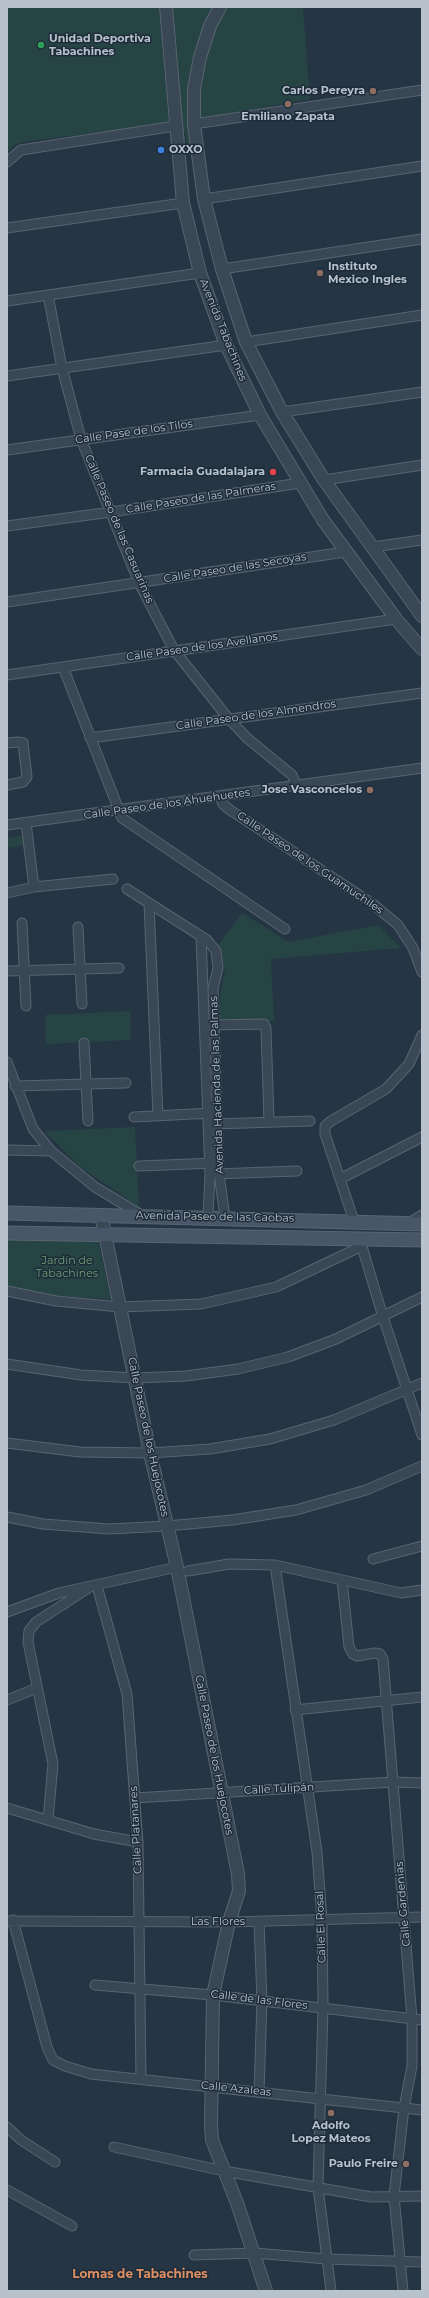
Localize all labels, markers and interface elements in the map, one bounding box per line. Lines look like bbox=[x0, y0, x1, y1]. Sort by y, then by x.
place label: Unidad Deportiva Tabachines bbox=[49, 32, 151, 58]
marker: Unidad Deportiva Tabachines bbox=[36, 40, 46, 50]
place label: Carlos Pereyra bbox=[282, 84, 365, 98]
marker: Carlos Pereyra bbox=[368, 86, 378, 96]
marker: Emiliano Zapata bbox=[283, 99, 293, 109]
place label: Emiliano Zapata bbox=[241, 110, 335, 124]
place label: OXXO bbox=[169, 143, 203, 157]
marker: OXXO bbox=[156, 145, 166, 155]
place label: Instituto Mexico Ingles bbox=[328, 260, 407, 286]
marker: Instituto Mexico Ingles bbox=[315, 268, 325, 278]
street label: Avenida Tabachines bbox=[196, 277, 250, 383]
street label: Calle Pase de los Tilos bbox=[74, 417, 194, 447]
street label: Calle Paseo de las Casuarinas bbox=[82, 453, 156, 605]
place label: Farmacia Guadalajara bbox=[140, 465, 265, 479]
marker: Farmacia Guadalajara bbox=[268, 467, 278, 477]
street label: Calle Paseo de las Palmeras bbox=[125, 480, 277, 516]
street label: Calle Paseo de las Secoyas bbox=[163, 550, 307, 586]
street label: Calle Paseo de los Avellanos bbox=[125, 630, 279, 664]
street label: Calle Paseo de los Almendros bbox=[175, 697, 337, 733]
place label: Jose Vasconcelos bbox=[262, 783, 362, 797]
marker: Jose Vasconcelos bbox=[365, 785, 375, 795]
street label: Calle Paseo de los Ahuehuetes bbox=[83, 786, 251, 822]
street label: Calle Paseo de los Guamuchiles bbox=[234, 809, 386, 917]
street label: Avenida Hacienda de las Palmas bbox=[207, 996, 227, 1174]
street label: Avenida Paseo de las Caobas bbox=[136, 1209, 294, 1225]
park label: Jardín de Tabachines bbox=[36, 1254, 98, 1280]
street label: Calle Paseo de los Huejocotes bbox=[125, 1356, 171, 1518]
street label: Calle Paseo de los Huejocotes bbox=[192, 1674, 236, 1836]
street label: Calle Tulipán bbox=[243, 1781, 315, 1797]
street label: Calle Platanares bbox=[127, 1786, 145, 1874]
street label: Calle Gardenias bbox=[393, 1861, 413, 1947]
street label: Calle El Rosal bbox=[313, 1891, 329, 1963]
street label: Las Flores bbox=[191, 1915, 245, 1929]
street label: Calle de las Flores bbox=[210, 1988, 308, 2012]
street label: Calle Azaleas bbox=[200, 2079, 272, 2099]
marker: Adolfo Lopez Mateos bbox=[326, 2108, 336, 2118]
place label: Adolfo Lopez Mateos bbox=[291, 2119, 371, 2145]
place label: Paulo Freire bbox=[329, 2157, 398, 2171]
marker: Paulo Freire bbox=[401, 2159, 411, 2169]
district label: Lomas de Tabachines bbox=[72, 2267, 208, 2281]

